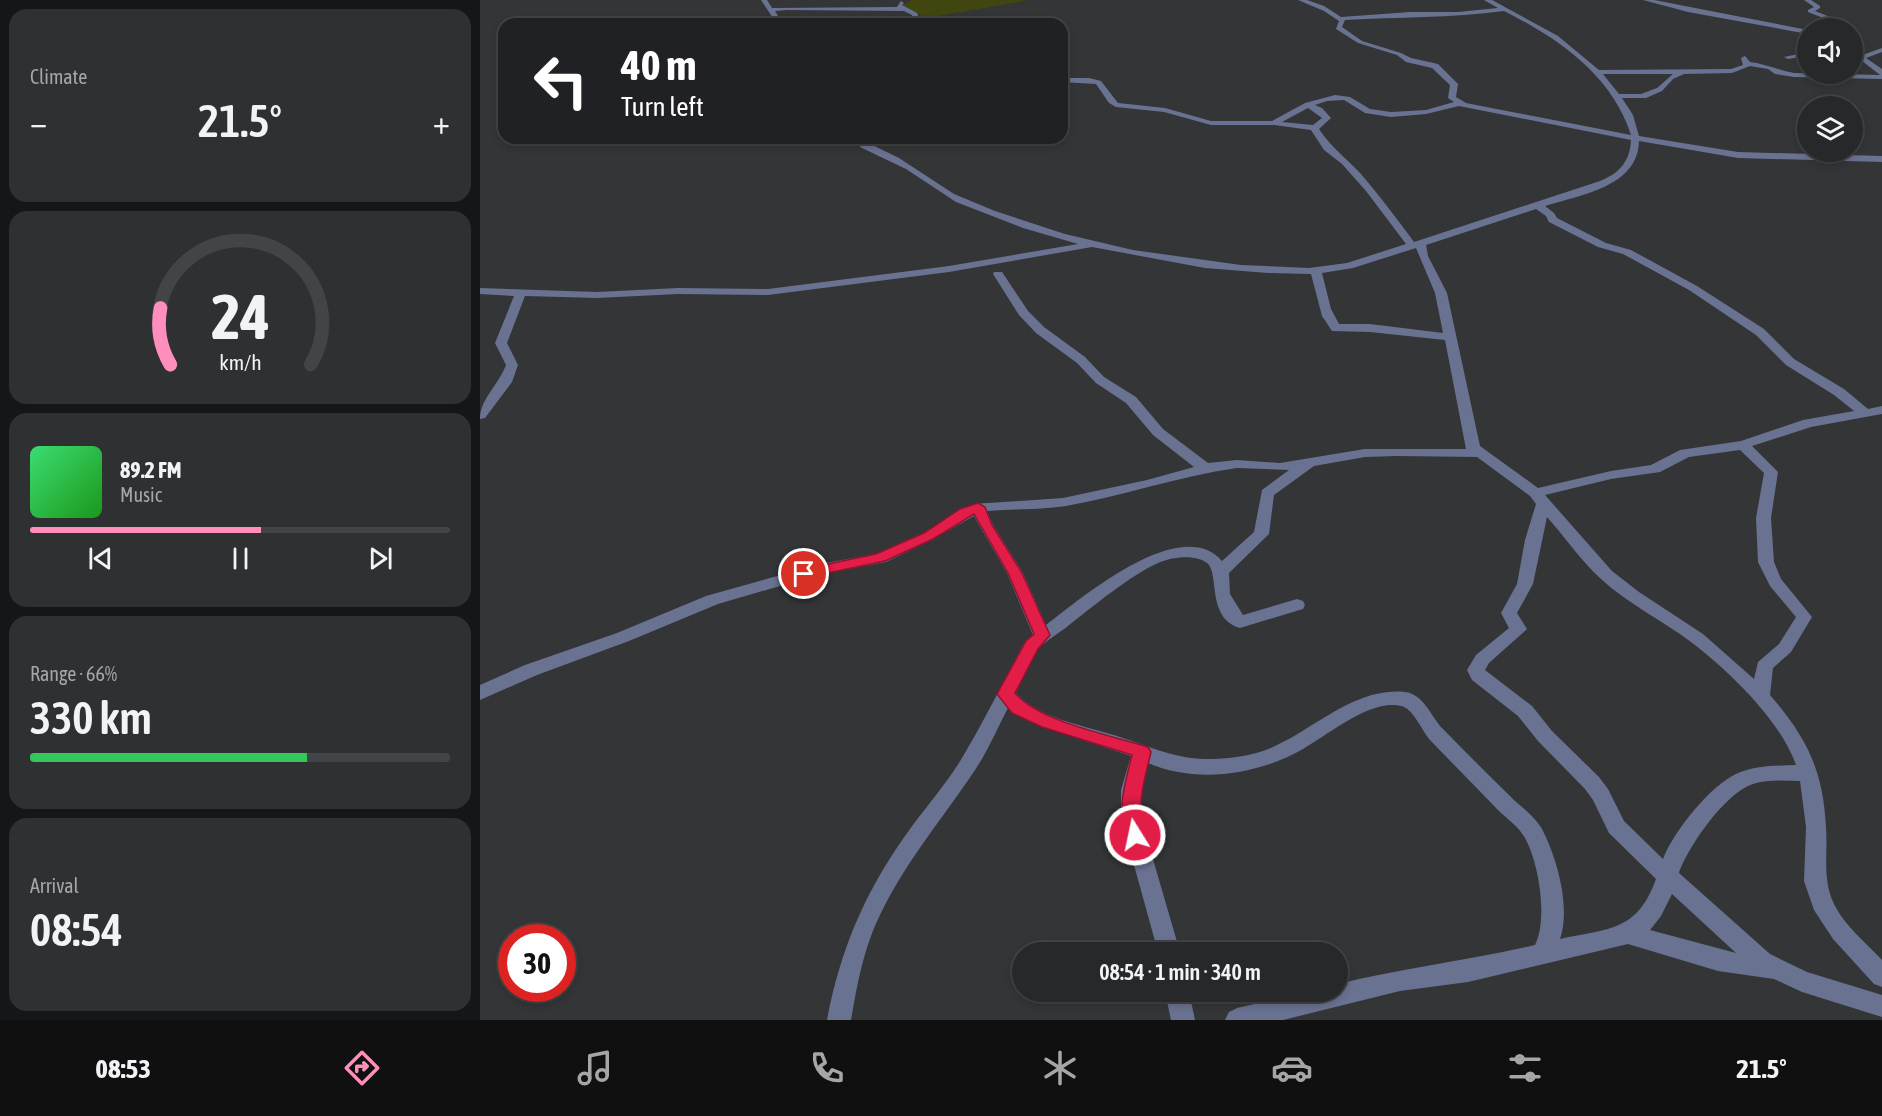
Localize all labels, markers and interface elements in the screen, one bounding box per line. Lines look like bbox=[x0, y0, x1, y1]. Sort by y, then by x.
map controls bbox=[1797, 18, 1863, 162]
button: sound bbox=[1797, 18, 1863, 84]
text: 40 m bbox=[621, 41, 696, 89]
icon: left bbox=[522, 42, 600, 120]
text: Climate bbox=[30, 65, 87, 88]
text: Turn left bbox=[621, 91, 704, 122]
text: 21.5° bbox=[198, 95, 282, 147]
button: layers bbox=[1797, 96, 1863, 162]
text: − bbox=[30, 103, 47, 141]
text: + bbox=[433, 103, 450, 141]
text: 24 bbox=[211, 281, 269, 352]
text: km/h bbox=[219, 350, 261, 375]
text: 89.2 FM bbox=[120, 457, 182, 483]
text: Music bbox=[120, 483, 162, 506]
icon: previous bbox=[84, 542, 117, 575]
icon: pause bbox=[224, 542, 257, 575]
icon: next bbox=[364, 542, 397, 575]
pin bbox=[778, 548, 829, 599]
icon: arrive bbox=[787, 557, 820, 590]
text: Range · 66% bbox=[30, 662, 117, 685]
text: 330 km bbox=[30, 692, 152, 744]
position arrow bbox=[1103, 803, 1167, 867]
text: Arrival bbox=[30, 874, 79, 897]
text: 08:54 bbox=[30, 904, 123, 956]
speed limit sign: 30 bbox=[498, 924, 576, 1002]
text: 08:54 · 1 min · 340 m bbox=[1099, 959, 1261, 985]
icon: directions bbox=[341, 1047, 383, 1089]
icon: music bbox=[574, 1047, 616, 1089]
icon: phone bbox=[806, 1047, 848, 1089]
icon: climate bbox=[1039, 1047, 1081, 1089]
icon: car bbox=[1271, 1047, 1313, 1089]
icon: filters bbox=[1504, 1047, 1546, 1089]
text: 08:53 bbox=[95, 1053, 151, 1084]
text: 21.5° bbox=[1736, 1053, 1787, 1084]

